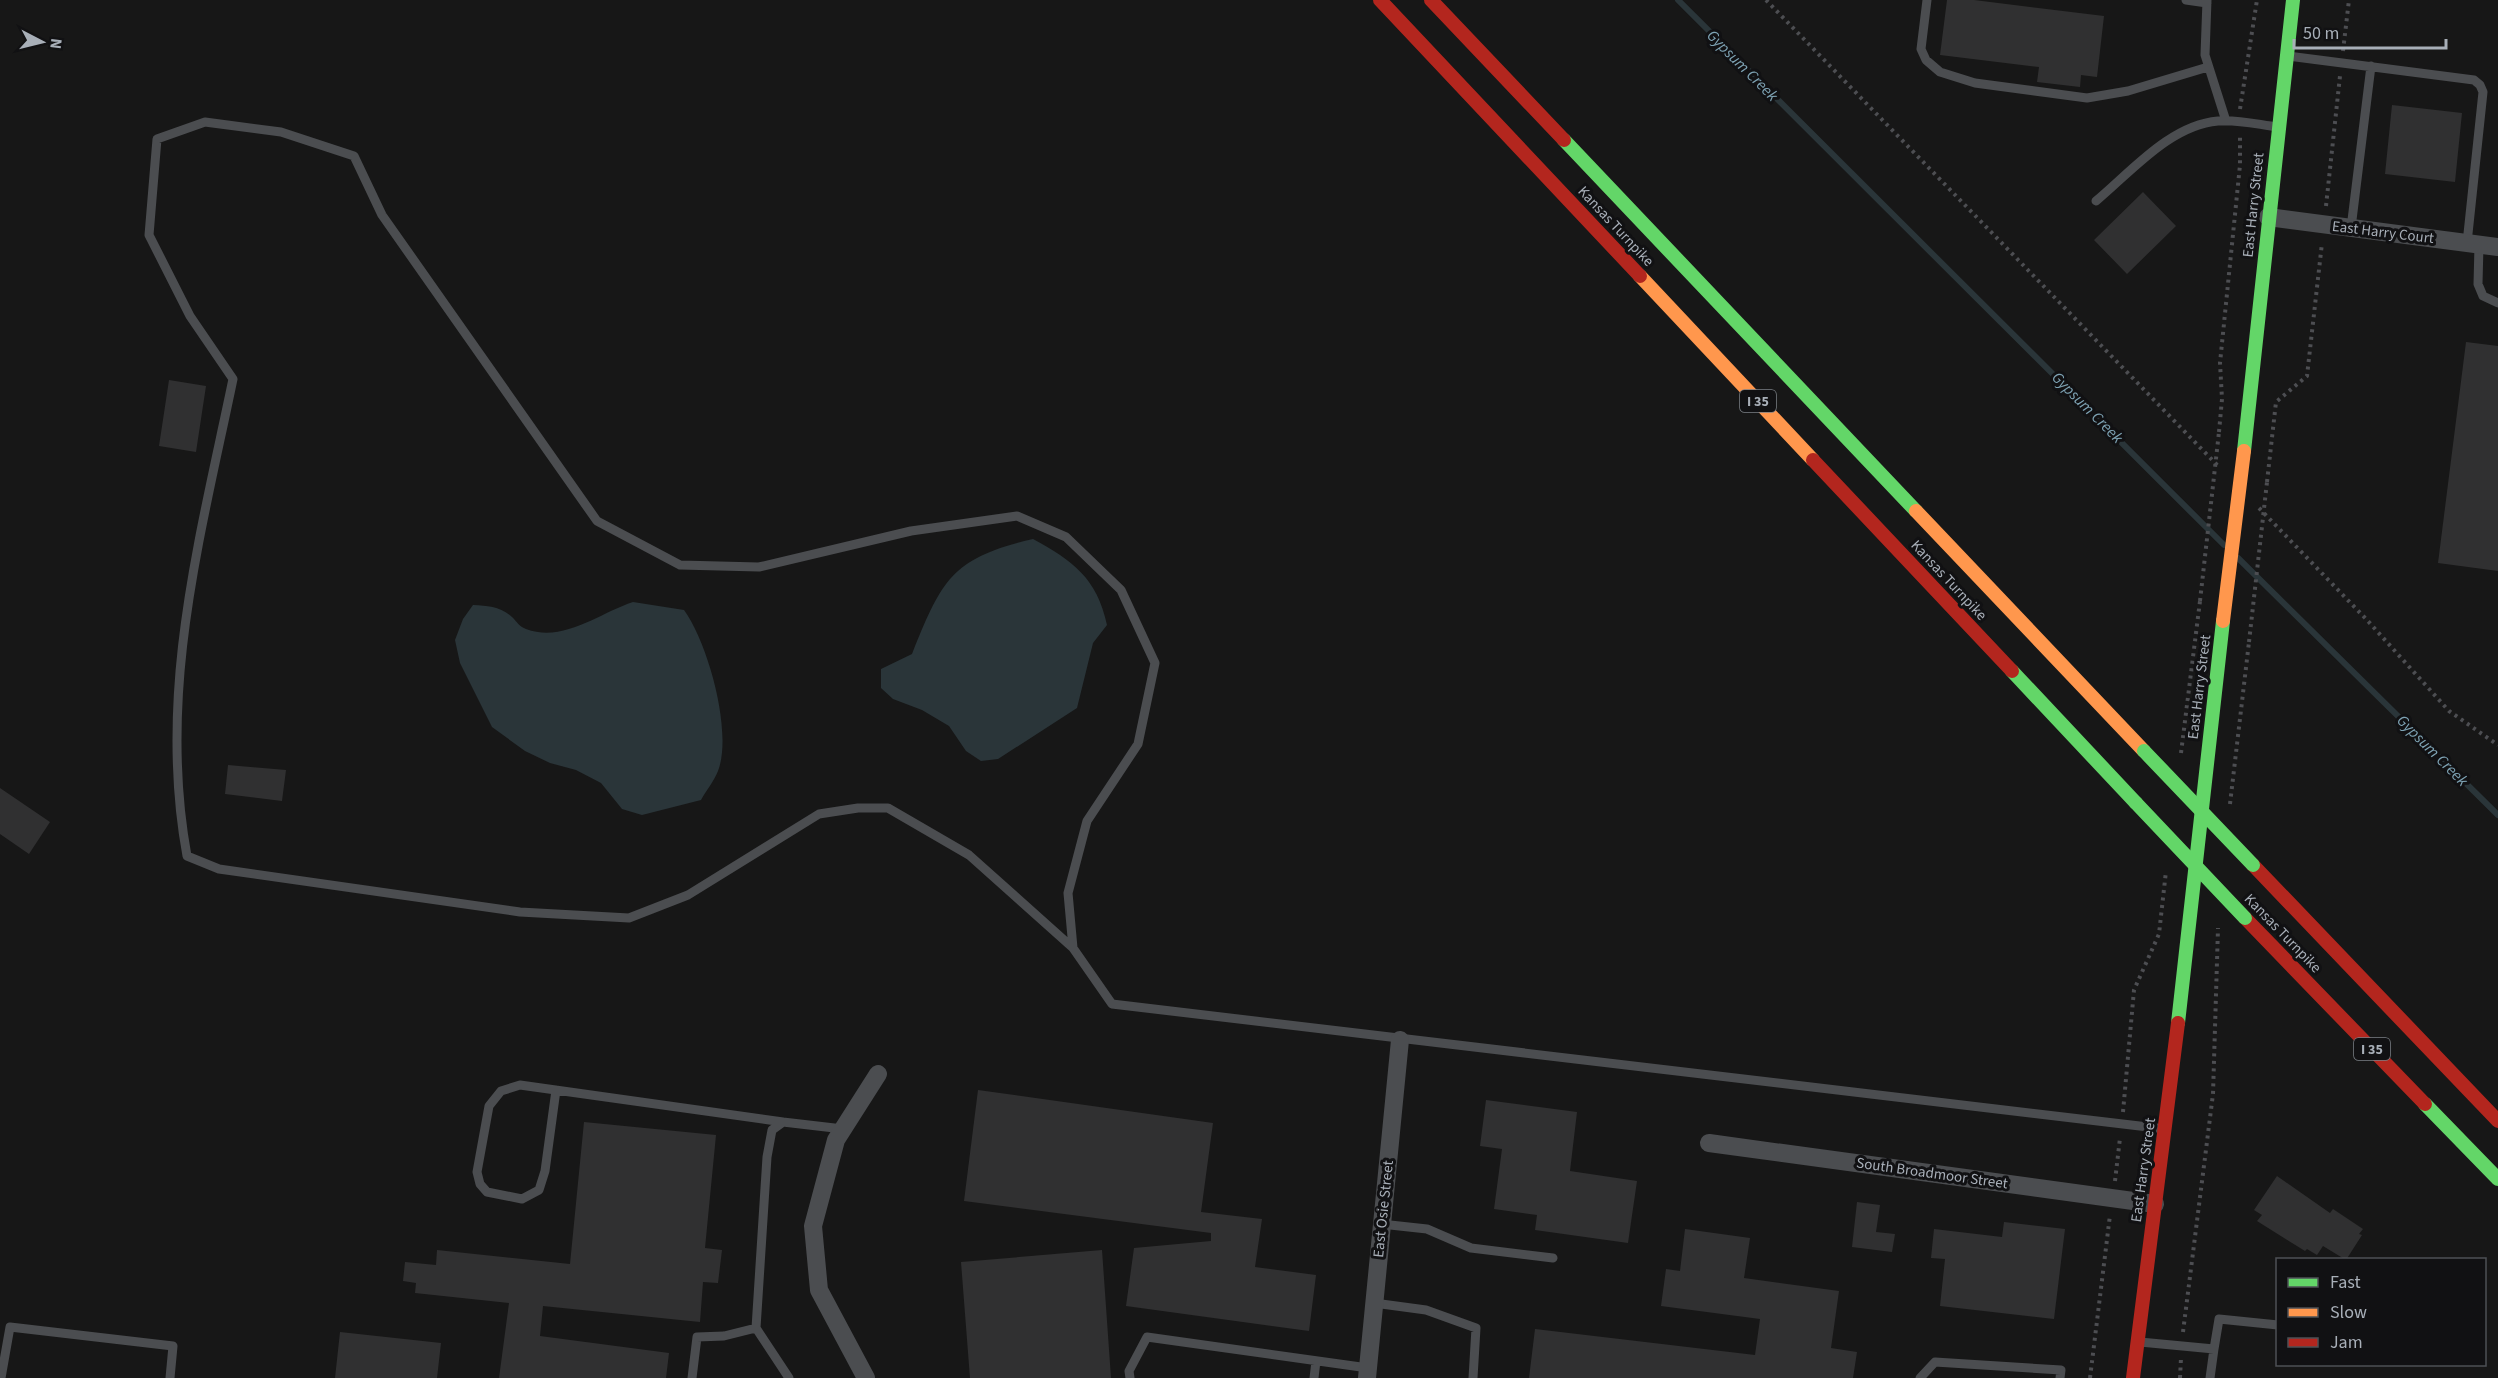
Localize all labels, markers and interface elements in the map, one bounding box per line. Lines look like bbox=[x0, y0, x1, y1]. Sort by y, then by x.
north arrow bbox=[12, 12, 72, 72]
scale bar bbox=[2294, 12, 2446, 50]
text: 50 m bbox=[2303, 21, 2339, 46]
water label: Gypsum Creek bbox=[1702, 25, 1783, 107]
text: N bbox=[44, 37, 67, 50]
street label: East Harry Street bbox=[2238, 152, 2269, 258]
street label: Kansas Turnpike bbox=[1573, 181, 1658, 271]
street label: East Harry Court bbox=[2331, 216, 2435, 249]
water label: Gypsum Creek bbox=[2047, 367, 2128, 449]
road number: I 35 bbox=[1740, 390, 1776, 412]
street label: Kansas Turnpike bbox=[1906, 535, 1991, 625]
street label: East Harry Street bbox=[2183, 634, 2216, 741]
water label: Gypsum Creek bbox=[2392, 710, 2473, 792]
street label: Kansas Turnpike bbox=[2239, 889, 2326, 978]
road number: I 35 bbox=[2354, 1038, 2390, 1060]
street label: East Harry Street bbox=[2126, 1116, 2161, 1224]
street label: South Broadmoor Street bbox=[1855, 1152, 2009, 1195]
street label: East Osie Street bbox=[1368, 1159, 1399, 1259]
legend bbox=[2276, 1258, 2486, 1366]
text: Fast bbox=[2330, 1270, 2361, 1295]
text: Slow bbox=[2330, 1300, 2367, 1325]
text: Jam bbox=[2330, 1330, 2363, 1355]

